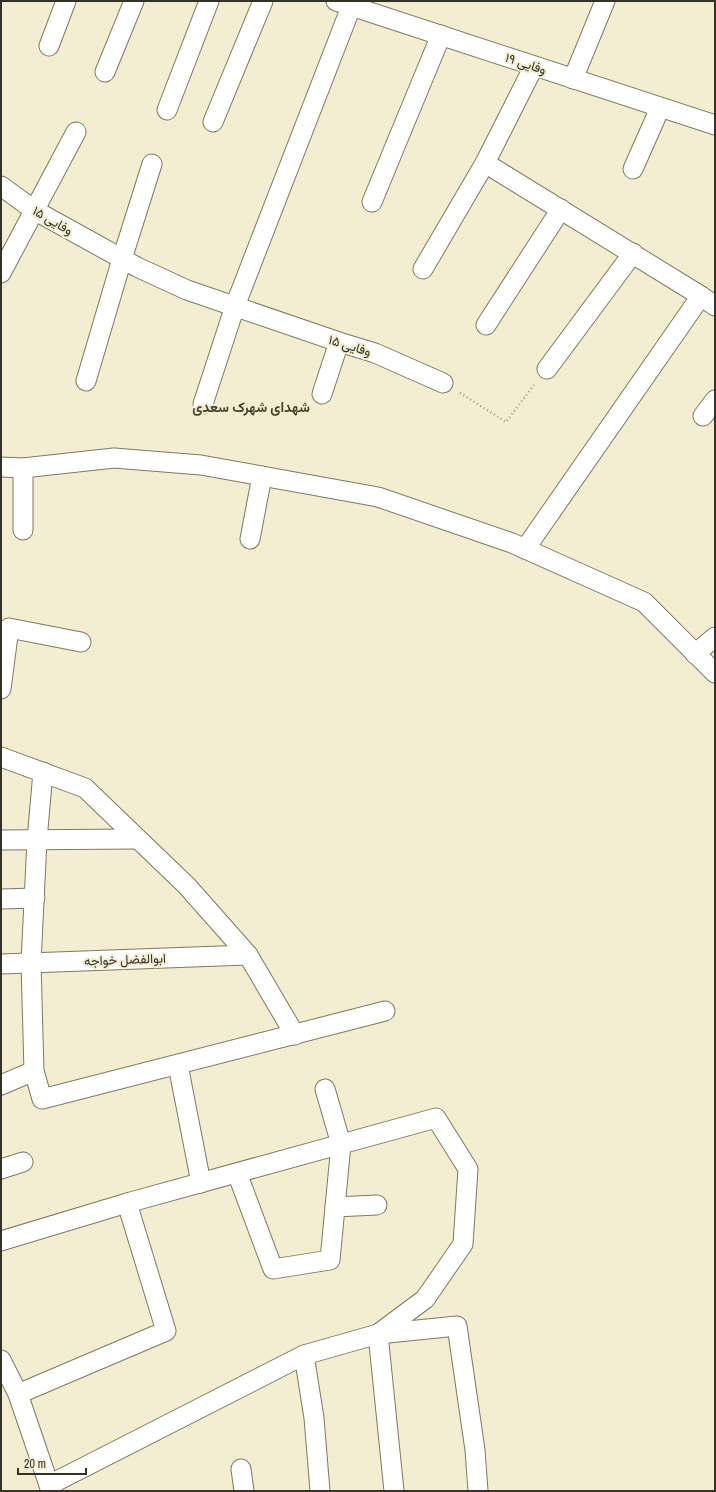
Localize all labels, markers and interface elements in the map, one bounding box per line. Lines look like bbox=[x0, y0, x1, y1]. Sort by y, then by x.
street label: وفایی ۱۹ bbox=[503, 49, 549, 78]
street label: وفایی ۱۵ bbox=[30, 202, 76, 239]
street label: وفایی ۱۵ bbox=[326, 331, 373, 360]
district label: شهدای شهرک سعدی bbox=[192, 398, 310, 416]
street label: ابوالفضل خواجه bbox=[84, 950, 166, 969]
scale bar bbox=[18, 1450, 86, 1476]
text: 20 m bbox=[24, 1456, 46, 1472]

